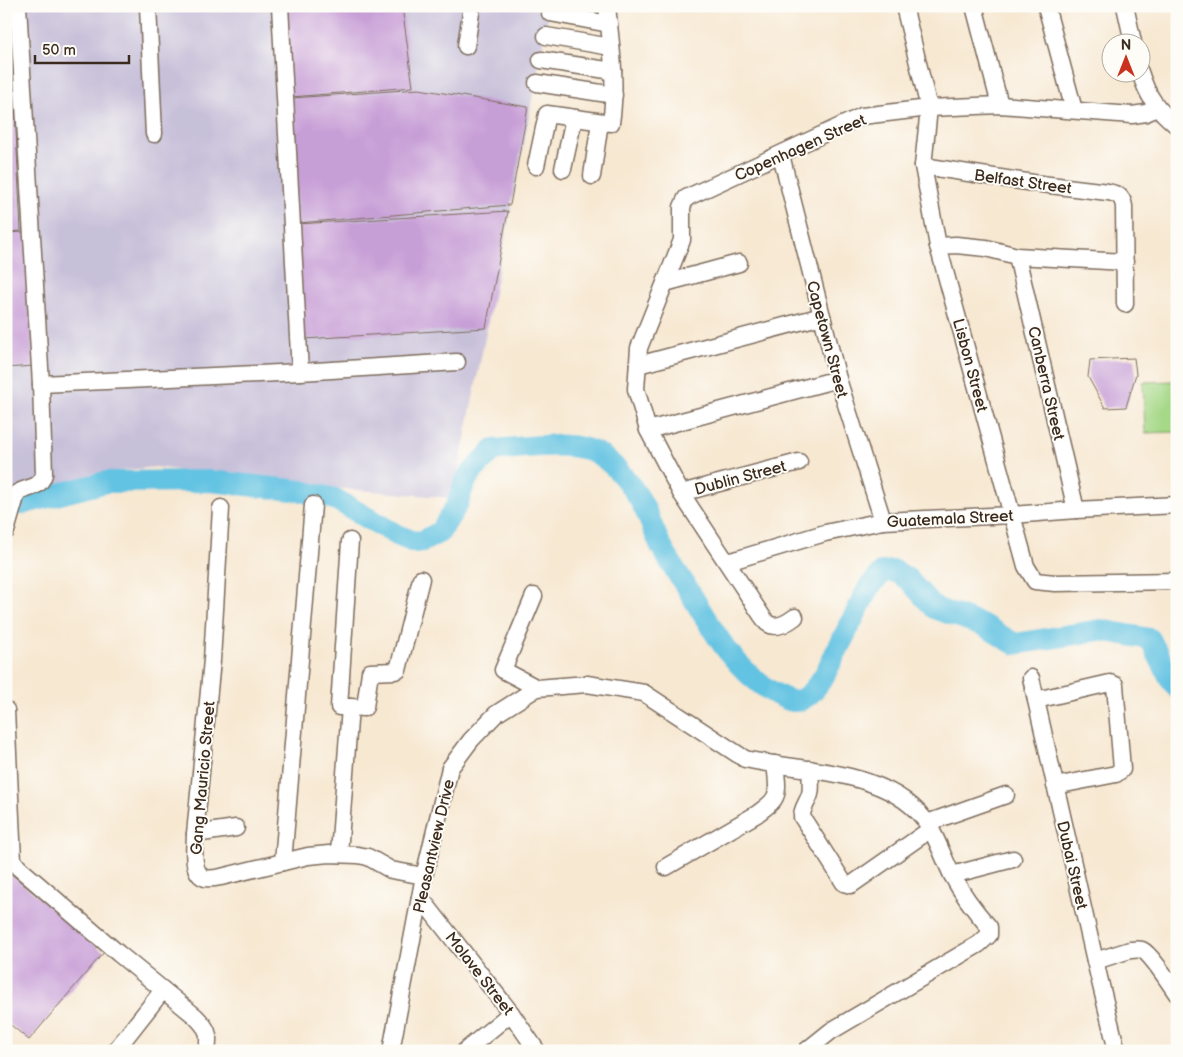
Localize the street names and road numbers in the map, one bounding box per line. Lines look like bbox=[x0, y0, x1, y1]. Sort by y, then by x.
street label: Copenhagen Street bbox=[732, 111, 869, 186]
street label: Belfast Street bbox=[973, 166, 1073, 199]
street label: Capetown Street bbox=[802, 279, 851, 400]
street label: Lisbon Street bbox=[948, 317, 991, 414]
street label: Canberra Street bbox=[1023, 325, 1068, 442]
street label: Dublin Street bbox=[693, 457, 788, 500]
street label: Guatemala Street bbox=[886, 507, 1014, 532]
street label: Gang Mauricio Street bbox=[187, 700, 220, 856]
street label: Pleasantview Drive bbox=[410, 777, 459, 915]
street label: Dubai Street bbox=[1052, 819, 1091, 912]
street label: Molave Street bbox=[440, 929, 517, 1019]

